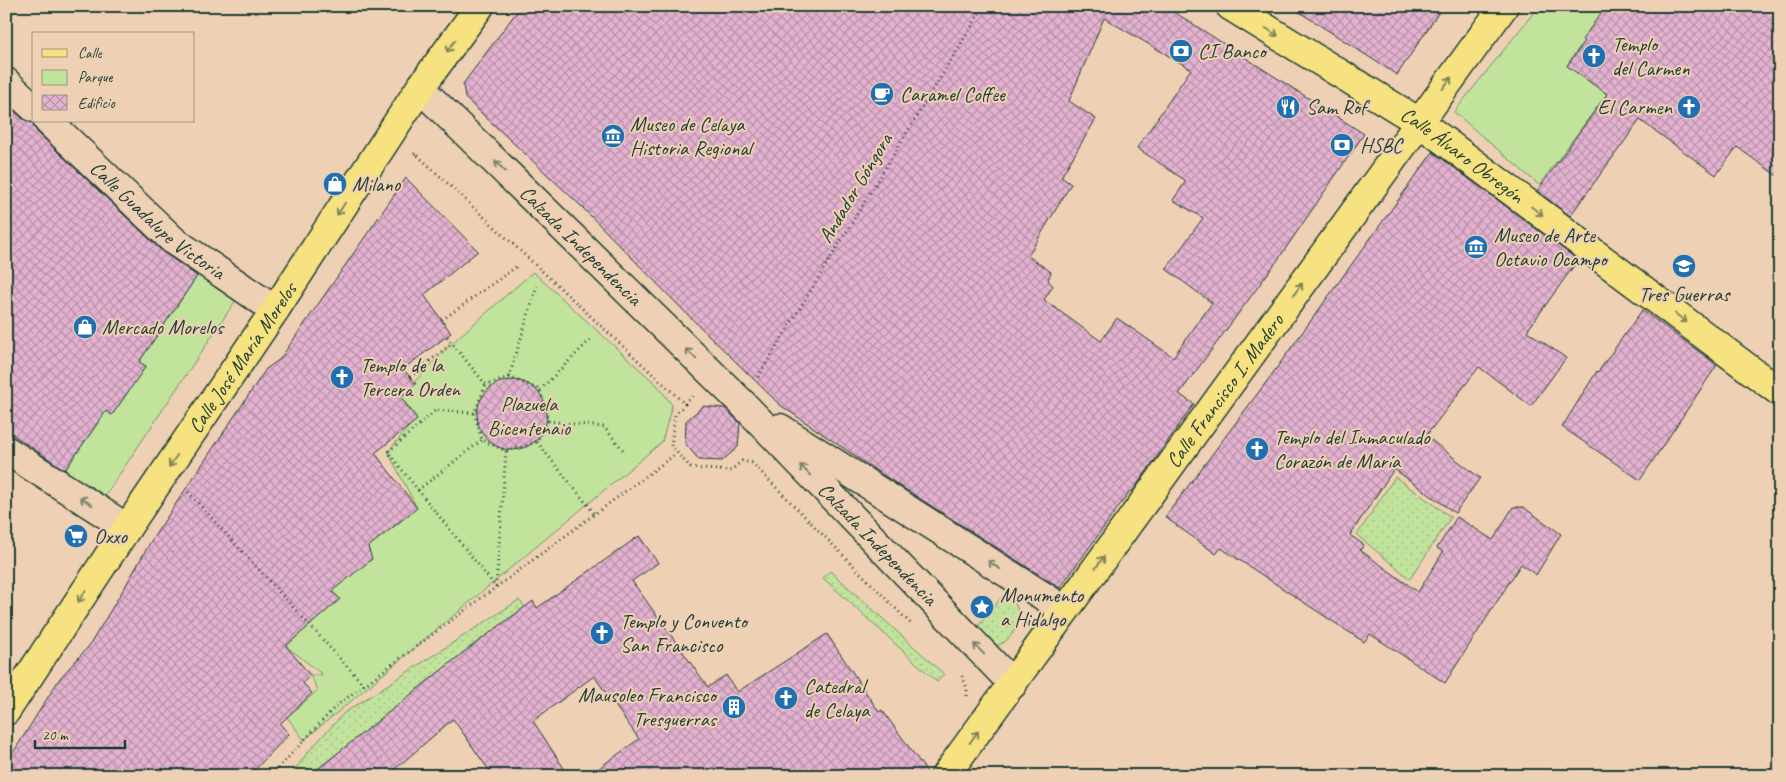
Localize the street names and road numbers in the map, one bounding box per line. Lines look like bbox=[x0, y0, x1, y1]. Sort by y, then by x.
street label: Calle Álvaro Obregón bbox=[1396, 101, 1529, 209]
street label: Andador Góngora bbox=[812, 127, 899, 248]
street label: Calle Guadalupe Victoria bbox=[85, 155, 231, 286]
street label: Calzada Independencia bbox=[514, 180, 649, 312]
street label: Calle José María Morelos bbox=[182, 276, 303, 438]
street label: Calle Francisco I. Madero bbox=[1160, 307, 1290, 473]
street label: Calzada Independencia bbox=[812, 477, 944, 612]

